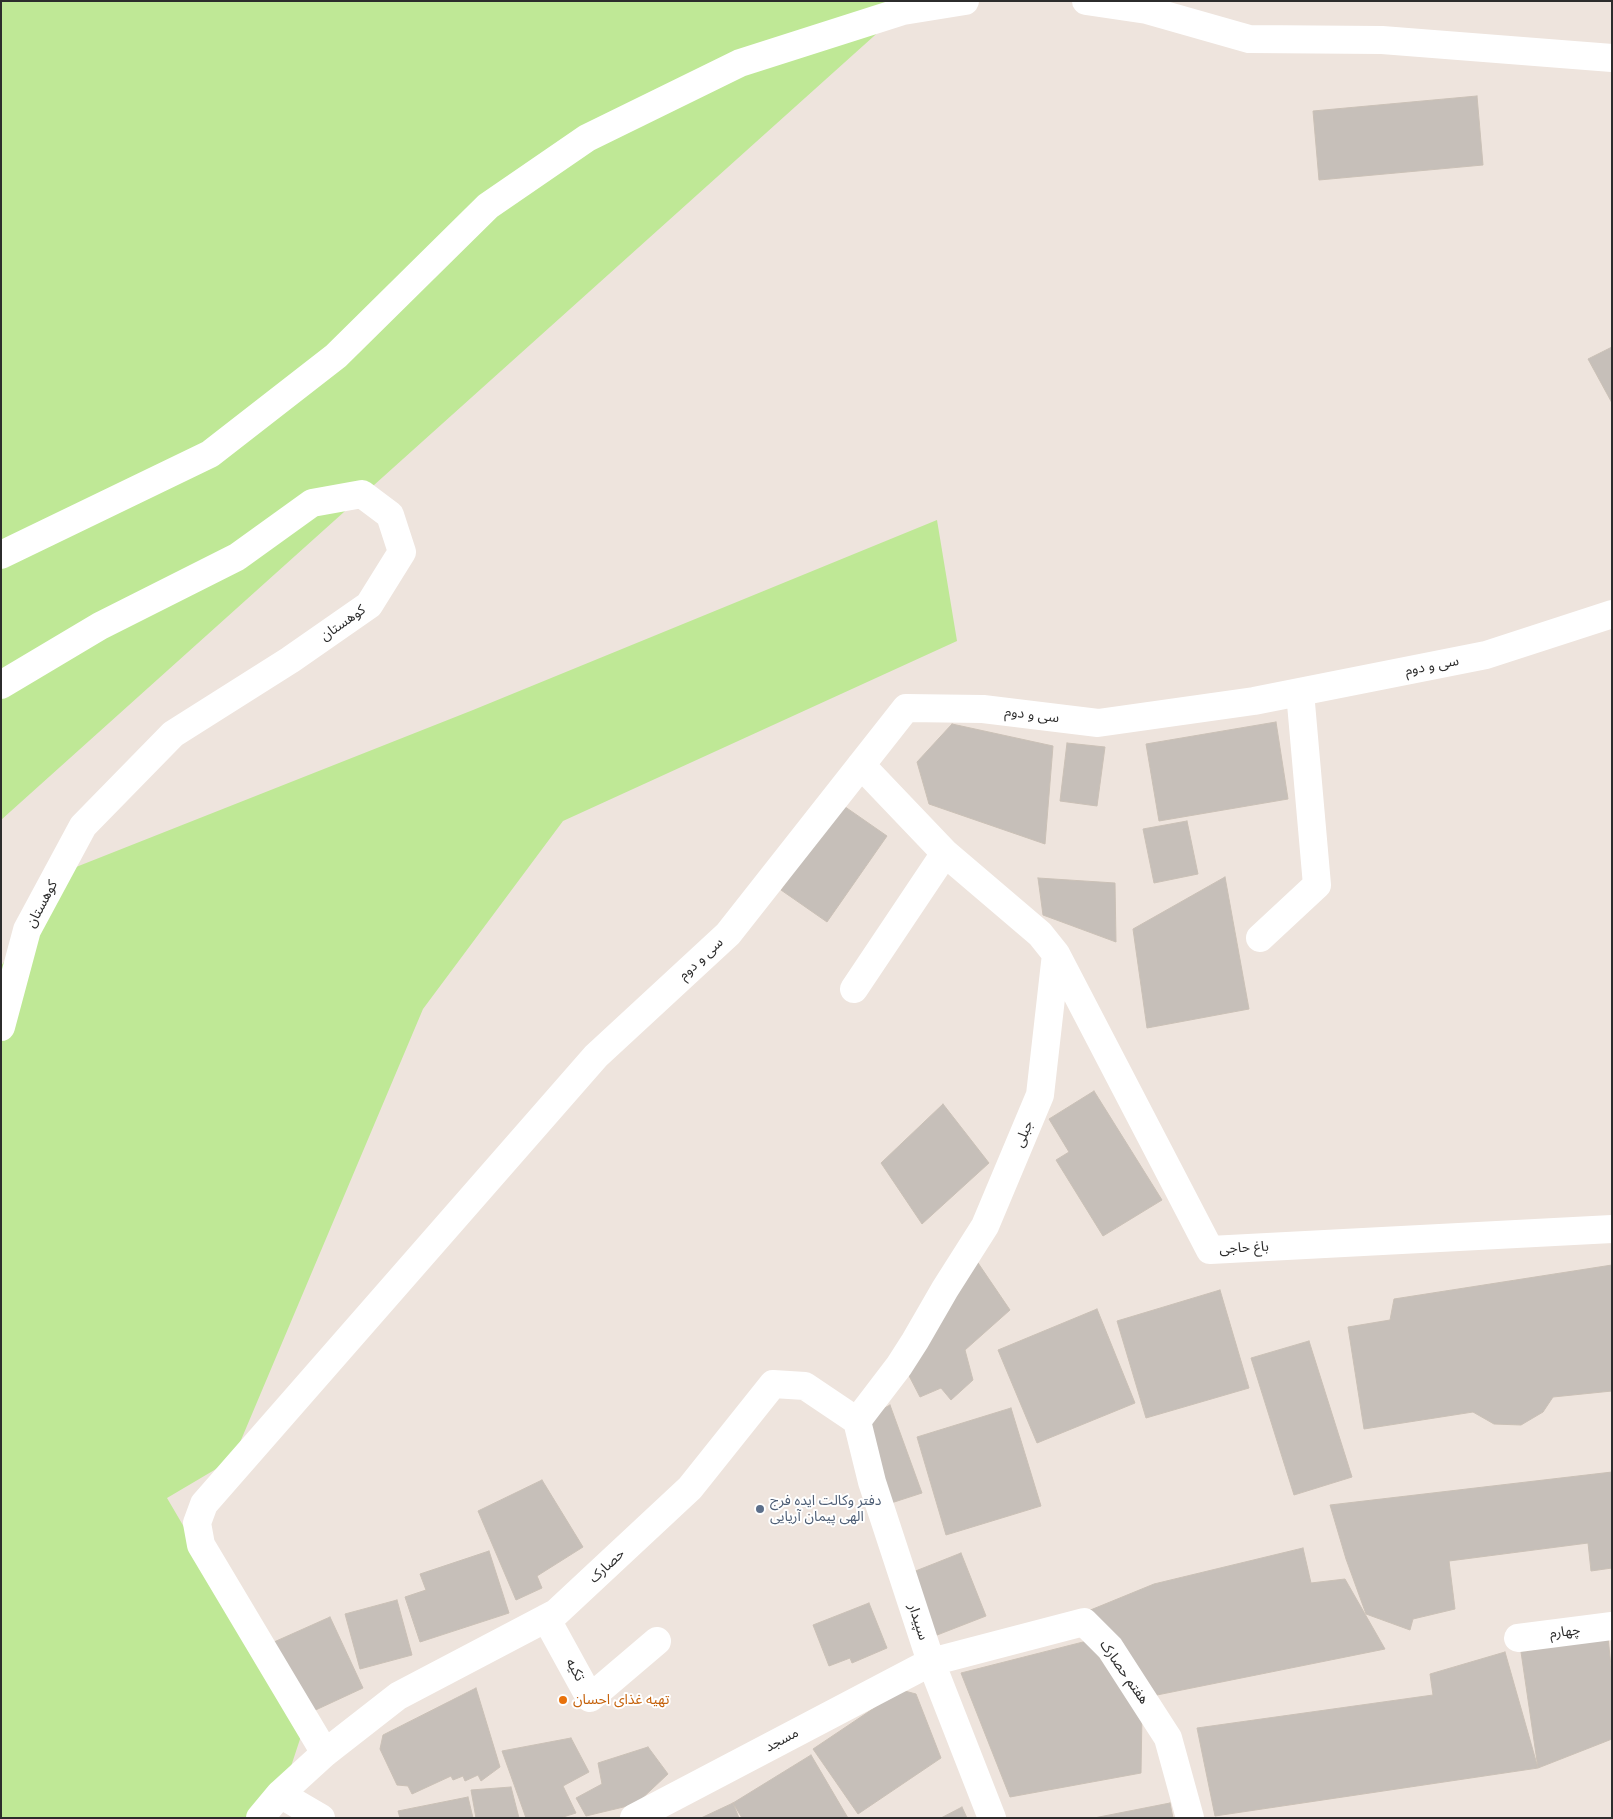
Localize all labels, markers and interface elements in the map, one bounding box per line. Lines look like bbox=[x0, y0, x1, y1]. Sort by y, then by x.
street label: کوهستان bbox=[317, 601, 369, 645]
street label: سی و دوم bbox=[1404, 653, 1460, 679]
street label: سی و دوم bbox=[1004, 703, 1060, 727]
street label: کوهستان bbox=[23, 877, 61, 931]
street label: سی و دوم bbox=[675, 934, 727, 984]
street label: جبلی bbox=[1011, 1118, 1037, 1150]
street label: باغ حاجی bbox=[1219, 1238, 1269, 1258]
place label: دفتر وکالت ایده فرج الهی پیمان آریایی bbox=[770, 1493, 881, 1525]
marker: دفتر وکالت ایده فرج الهی پیمان آریایی bbox=[754, 1503, 766, 1515]
street label: حصارک bbox=[586, 1545, 628, 1587]
street label: سپیدار bbox=[904, 1602, 932, 1642]
street label: چهارم bbox=[1549, 1622, 1581, 1642]
street label: هفتم حصارک bbox=[1096, 1637, 1152, 1707]
street label: تکیه bbox=[562, 1656, 588, 1684]
place label: تهیه غذای احسان bbox=[573, 1692, 669, 1708]
marker: تهیه غذای احسان bbox=[557, 1694, 569, 1706]
street label: مسجد bbox=[762, 1724, 802, 1756]

